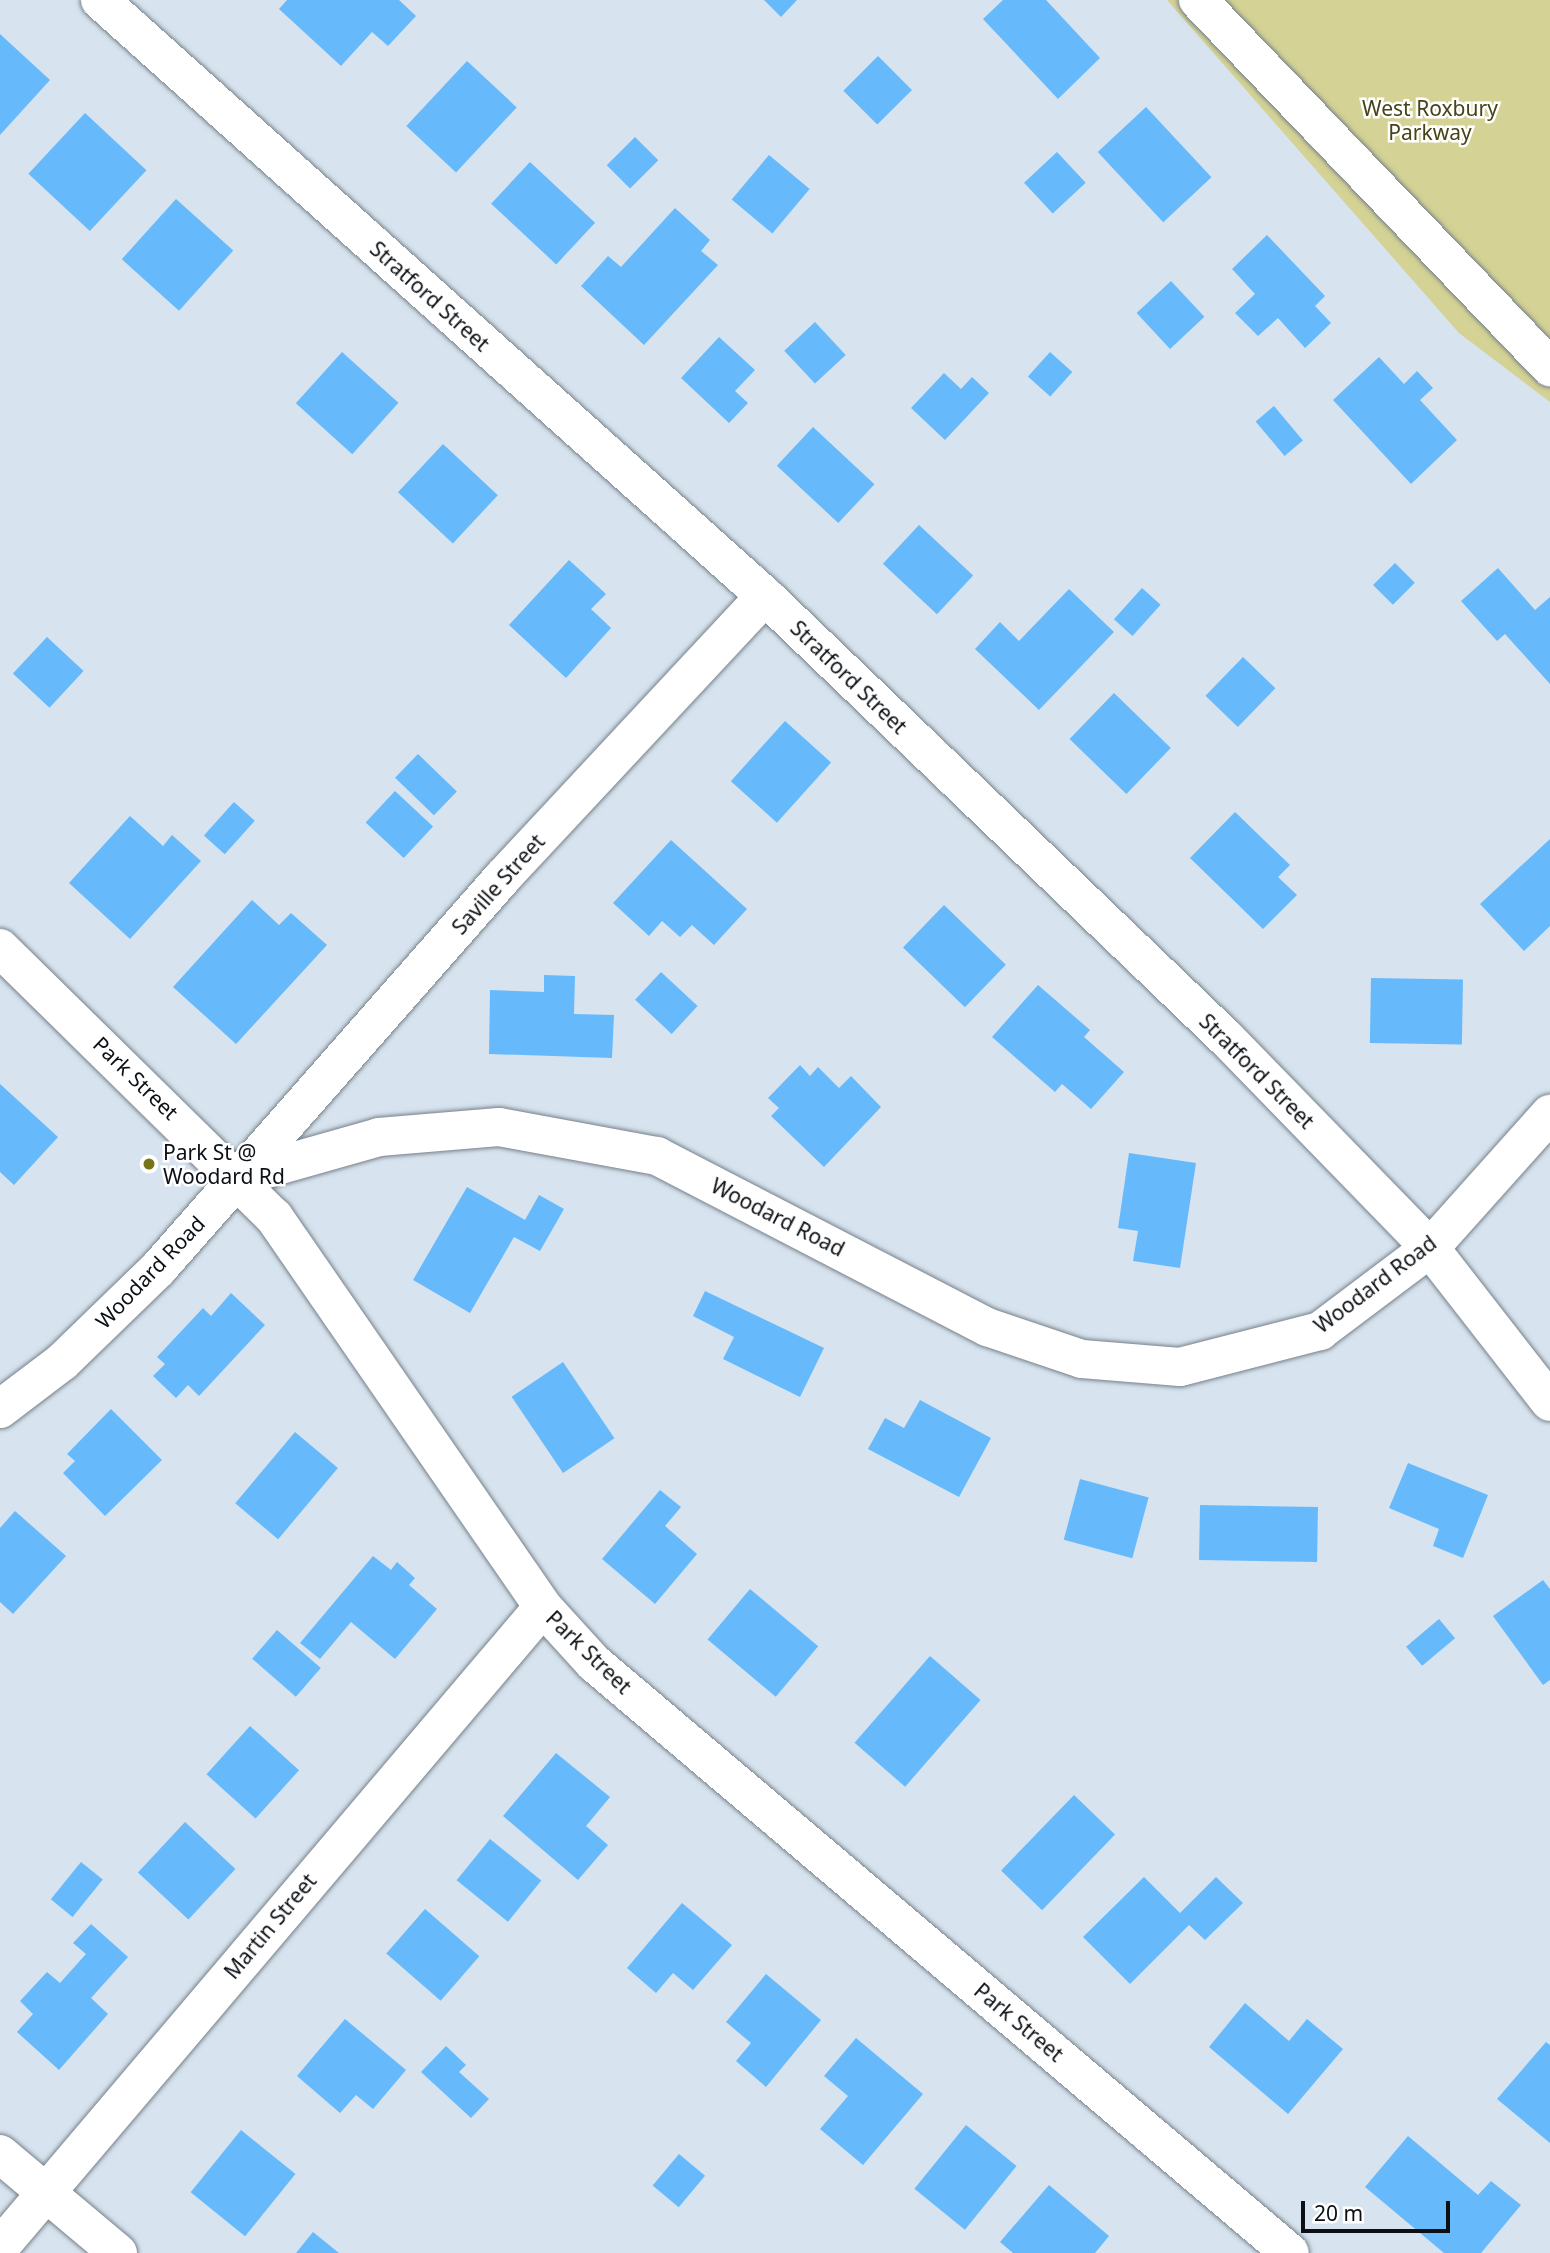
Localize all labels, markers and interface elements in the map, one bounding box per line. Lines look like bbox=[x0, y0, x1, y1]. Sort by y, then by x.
park label: West Roxbury Parkway bbox=[1362, 95, 1498, 145]
street label: Stratford Street bbox=[365, 236, 495, 356]
street label: Stratford Street bbox=[786, 615, 912, 739]
street label: Saville Street bbox=[446, 829, 550, 939]
street label: Stratford Street bbox=[1194, 1008, 1320, 1134]
street label: Park Street bbox=[88, 1031, 184, 1125]
place label: Park St @ Woodard Rd bbox=[163, 1139, 285, 1189]
marker: Park St @ Woodard Rd bbox=[141, 1156, 157, 1172]
street label: Woodard Road bbox=[707, 1173, 849, 1261]
street label: Woodard Road bbox=[90, 1211, 210, 1333]
street label: Woodard Road bbox=[1309, 1230, 1441, 1338]
street label: Park Street bbox=[541, 1605, 637, 1699]
street label: Martin Street bbox=[219, 1868, 321, 1984]
street label: Park Street bbox=[969, 1977, 1069, 2067]
scale bar bbox=[1305, 2186, 1454, 2230]
text: 20 m bbox=[1314, 2199, 1363, 2227]

